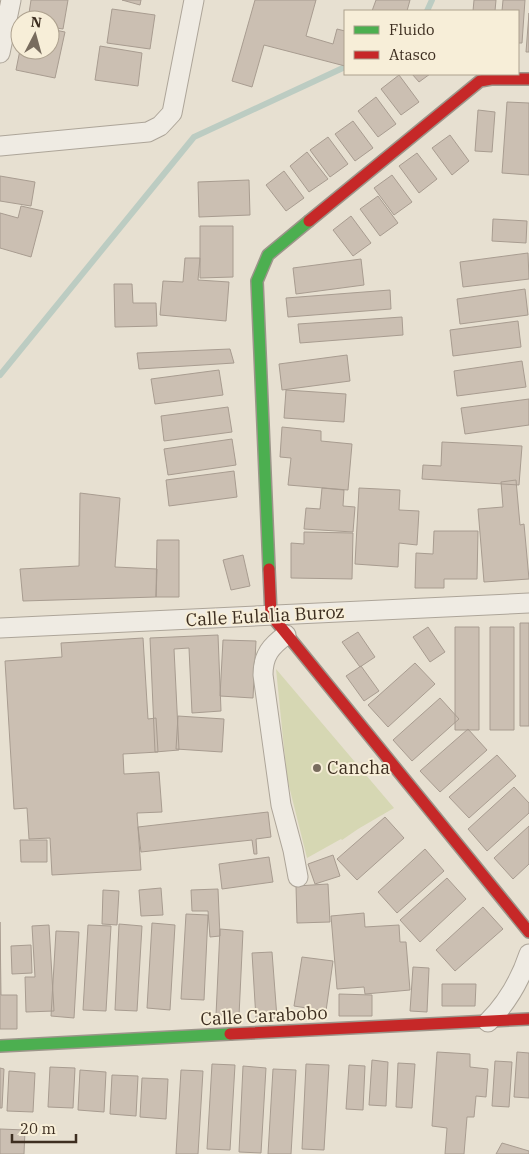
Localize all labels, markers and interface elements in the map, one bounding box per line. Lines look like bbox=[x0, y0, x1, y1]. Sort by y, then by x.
north arrow bbox=[10, 10, 60, 60]
legend bbox=[344, 10, 519, 75]
text: N bbox=[30, 13, 43, 32]
text: Fluido bbox=[389, 20, 434, 39]
text: Atasco bbox=[389, 45, 436, 64]
street label: Calle Eulalia Buroz bbox=[185, 600, 345, 631]
place label: Cancha bbox=[327, 756, 390, 779]
marker: Cancha bbox=[311, 762, 323, 774]
street label: Calle Carabobo bbox=[200, 1001, 328, 1030]
scale bar bbox=[12, 1112, 76, 1144]
text: 20 m bbox=[20, 1119, 56, 1138]

